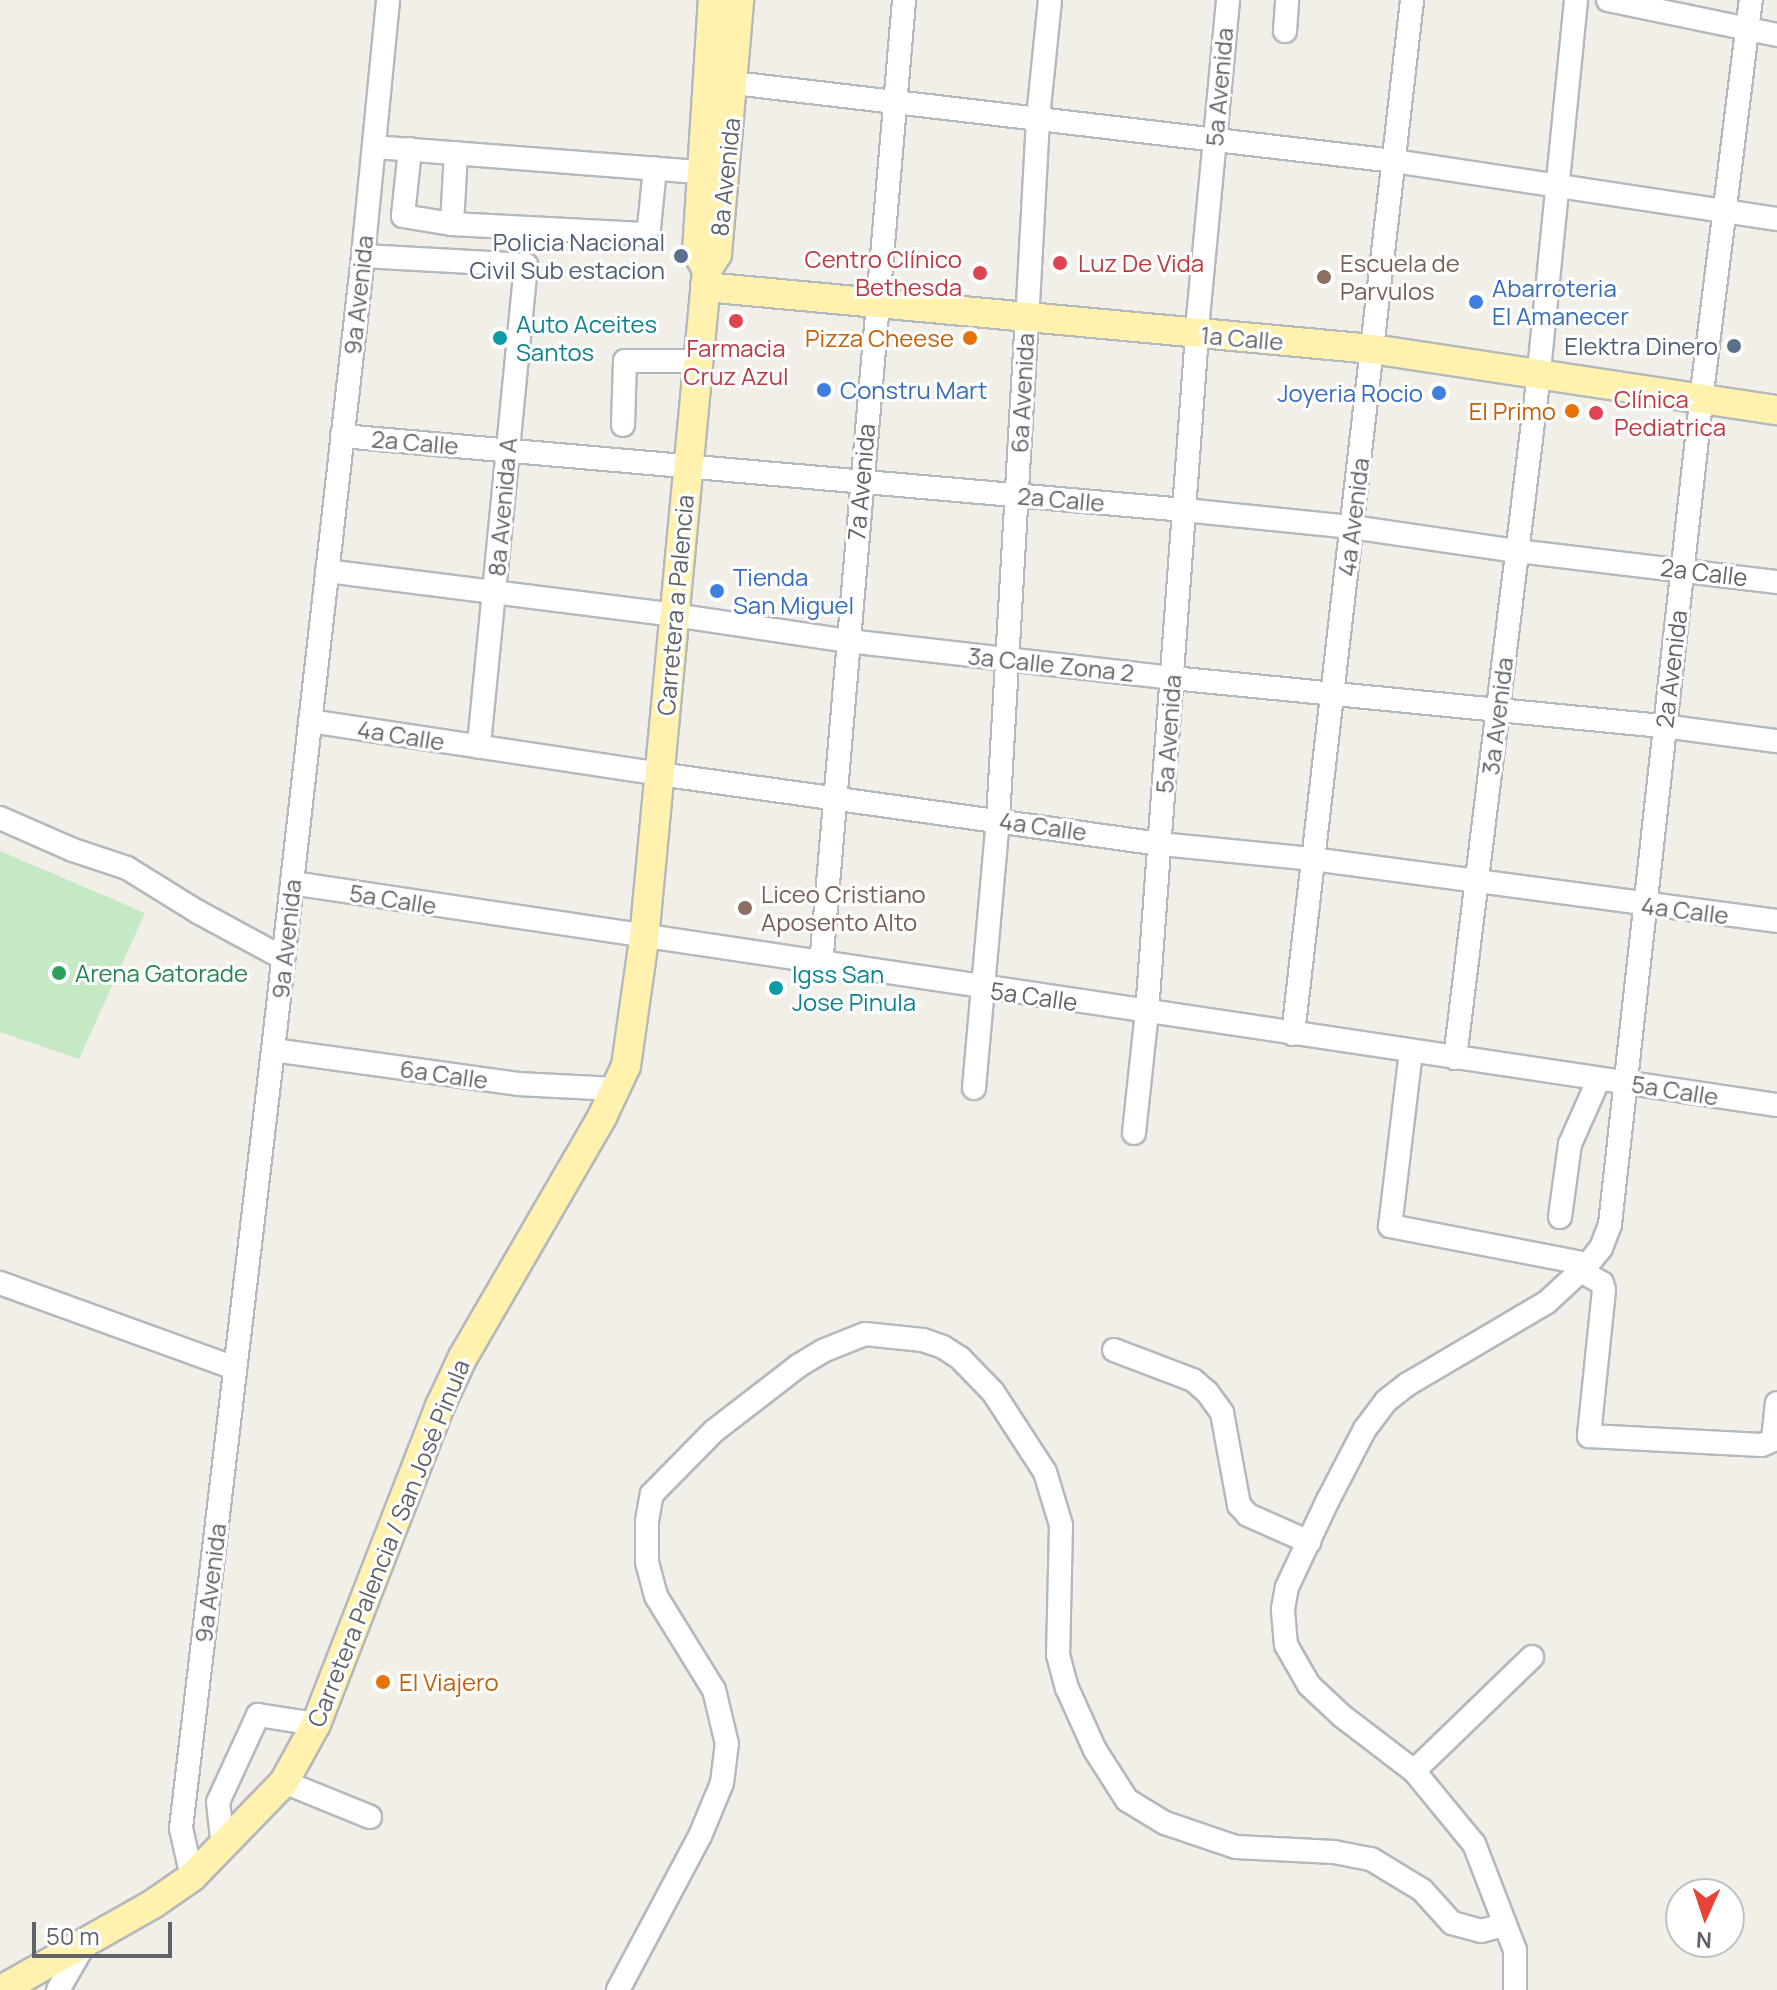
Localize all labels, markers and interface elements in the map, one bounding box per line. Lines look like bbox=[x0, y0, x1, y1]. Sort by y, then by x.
street label: 5a Avenida bbox=[1199, 26, 1239, 148]
street label: 8a Avenida bbox=[704, 116, 746, 238]
place label: Policia Nacional Civil Sub estacion bbox=[469, 228, 665, 284]
street label: 9a Avenida bbox=[337, 234, 379, 356]
place label: Centro Clínico Bethesda bbox=[805, 245, 962, 301]
marker: Policia Nacional Civil Sub estacion bbox=[672, 247, 690, 265]
place label: Luz De Vida bbox=[1078, 249, 1204, 277]
place label: Escuela de Parvulos bbox=[1340, 249, 1460, 305]
marker: Luz De Vida bbox=[1049, 252, 1071, 274]
marker: Centro Clínico Bethesda bbox=[969, 262, 991, 284]
marker: Escuela de Parvulos bbox=[1315, 268, 1333, 286]
place label: Abarroteria El Amanecer bbox=[1492, 274, 1629, 330]
marker: Abarroteria El Amanecer bbox=[1467, 293, 1485, 311]
place label: Auto Aceites Santos bbox=[516, 310, 657, 366]
marker: Farmacia Cruz Azul bbox=[727, 312, 745, 330]
street label: 1a Calle bbox=[1199, 320, 1285, 356]
place label: Pizza Cheese bbox=[805, 324, 954, 352]
marker: Auto Aceites Santos bbox=[491, 329, 509, 347]
marker: Pizza Cheese bbox=[961, 329, 979, 347]
street label: 6a Avenida bbox=[1004, 332, 1040, 454]
place label: Elektra Dinero bbox=[1564, 332, 1718, 360]
place label: Farmacia Cruz Azul bbox=[683, 334, 789, 390]
marker: Elektra Dinero bbox=[1725, 337, 1743, 355]
place label: Constru Mart bbox=[840, 376, 987, 404]
place label: Joyeria Rocio bbox=[1278, 379, 1423, 407]
marker: Constru Mart bbox=[815, 381, 833, 399]
marker: Joyeria Rocio bbox=[1430, 384, 1448, 402]
place label: Clínica Pediatrica bbox=[1614, 385, 1726, 441]
place label: El Primo bbox=[1469, 397, 1556, 425]
marker: El Primo bbox=[1563, 402, 1581, 420]
marker: Clínica Pediatrica bbox=[1585, 402, 1607, 424]
street label: 7a Avenida bbox=[842, 422, 880, 542]
street label: 2a Calle bbox=[370, 424, 460, 460]
street label: 8a Avenida A bbox=[482, 436, 522, 578]
street label: 4a Avenida bbox=[1331, 456, 1375, 578]
street label: 2a Calle bbox=[1016, 481, 1106, 517]
street label: Carretera a Palencia bbox=[651, 493, 699, 717]
street label: 2a Calle bbox=[1659, 552, 1749, 592]
place label: Tienda San Miguel bbox=[733, 563, 854, 619]
marker: Tienda San Miguel bbox=[708, 582, 726, 600]
street label: 2a Avenida bbox=[1649, 608, 1693, 730]
street label: 3a Calle Zona 2 bbox=[966, 641, 1136, 687]
street label: 3a Avenida bbox=[1475, 655, 1519, 777]
street label: 5a Avenida bbox=[1149, 674, 1187, 794]
street label: 4a Calle bbox=[355, 714, 447, 756]
street label: 4a Calle bbox=[997, 806, 1089, 846]
street label: 9a Avenida bbox=[265, 878, 307, 1000]
street label: 5a Calle bbox=[347, 878, 439, 920]
place label: Liceo Cristiano Aposento Alto bbox=[761, 880, 926, 936]
street label: 4a Calle bbox=[1640, 890, 1730, 930]
marker: Liceo Cristiano Aposento Alto bbox=[736, 899, 754, 917]
place label: Arena Gatorade bbox=[75, 959, 248, 987]
place label: Igss San Jose Pinula bbox=[792, 960, 916, 1016]
marker: Arena Gatorade bbox=[50, 964, 68, 982]
street label: 5a Calle bbox=[989, 976, 1079, 1016]
marker: Igss San Jose Pinula bbox=[767, 979, 785, 997]
street label: 6a Calle bbox=[398, 1054, 490, 1094]
street label: 5a Calle bbox=[1629, 1069, 1721, 1111]
street label: Carretera Palencia / San José Pinula bbox=[301, 1355, 475, 1731]
street label: 9a Avenida bbox=[188, 1522, 232, 1644]
place label: El Viajero bbox=[399, 1668, 499, 1696]
marker: El Viajero bbox=[374, 1673, 392, 1691]
north arrow bbox=[1665, 1878, 1745, 1958]
scale bar bbox=[36, 1906, 176, 1956]
text: 50 m bbox=[46, 1919, 100, 1952]
text: N bbox=[1695, 1925, 1713, 1955]

